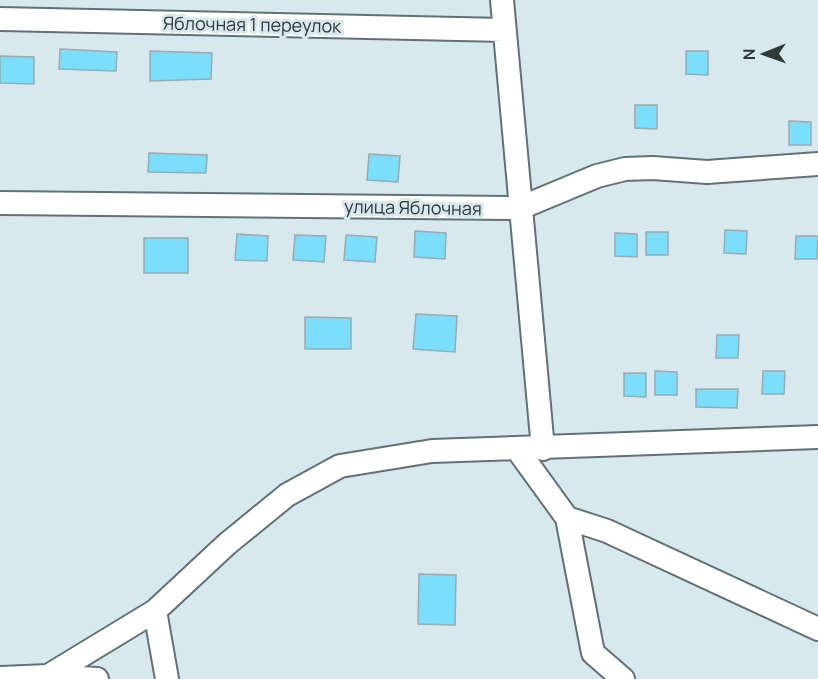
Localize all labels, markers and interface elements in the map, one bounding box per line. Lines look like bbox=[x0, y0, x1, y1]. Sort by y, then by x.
street label: Яблочная 1 переулок bbox=[163, 10, 342, 38]
north arrow bbox=[734, 24, 794, 84]
text: N bbox=[738, 48, 760, 60]
street label: улица Яблочная bbox=[344, 194, 482, 220]

